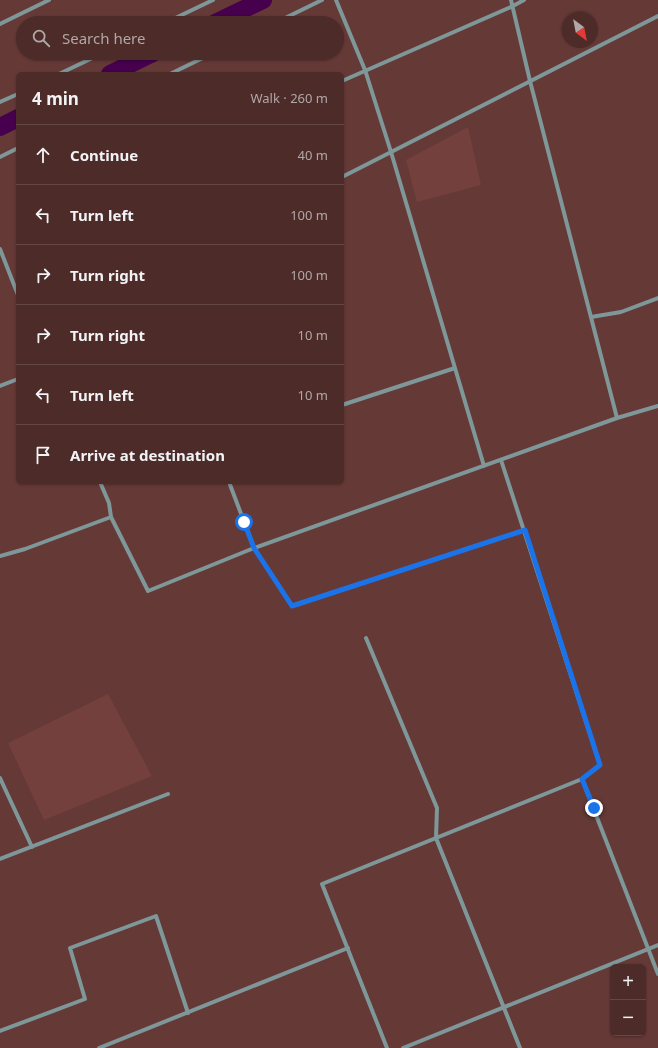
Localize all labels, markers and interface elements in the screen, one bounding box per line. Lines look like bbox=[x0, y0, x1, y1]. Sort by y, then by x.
north arrow bbox=[562, 12, 598, 48]
search box bbox=[16, 16, 344, 60]
icon: search bbox=[30, 27, 52, 49]
text: Search here bbox=[62, 28, 145, 48]
text: 4 min bbox=[32, 87, 79, 110]
text: Walk · 260 m bbox=[250, 89, 328, 107]
icon: ahead bbox=[32, 144, 54, 166]
text: Continue bbox=[70, 145, 138, 165]
text: 40 m bbox=[298, 146, 328, 164]
icon: left bbox=[32, 204, 54, 226]
text: Turn left bbox=[70, 205, 134, 225]
text: 100 m bbox=[290, 206, 328, 224]
icon: right bbox=[32, 264, 54, 286]
text: Turn right bbox=[70, 265, 145, 285]
text: 100 m bbox=[290, 266, 328, 284]
icon: right bbox=[32, 324, 54, 346]
text: Turn right bbox=[70, 325, 145, 345]
text: 10 m bbox=[298, 326, 328, 344]
icon: left bbox=[32, 384, 54, 406]
text: Turn left bbox=[70, 385, 134, 405]
text: 10 m bbox=[298, 386, 328, 404]
icon: arrive bbox=[32, 444, 54, 466]
text: Arrive at destination bbox=[70, 445, 225, 465]
route start bbox=[235, 513, 253, 531]
route end bbox=[585, 799, 603, 817]
map controls bbox=[610, 964, 646, 1036]
button: + bbox=[610, 964, 646, 1000]
button: − bbox=[610, 1000, 646, 1036]

